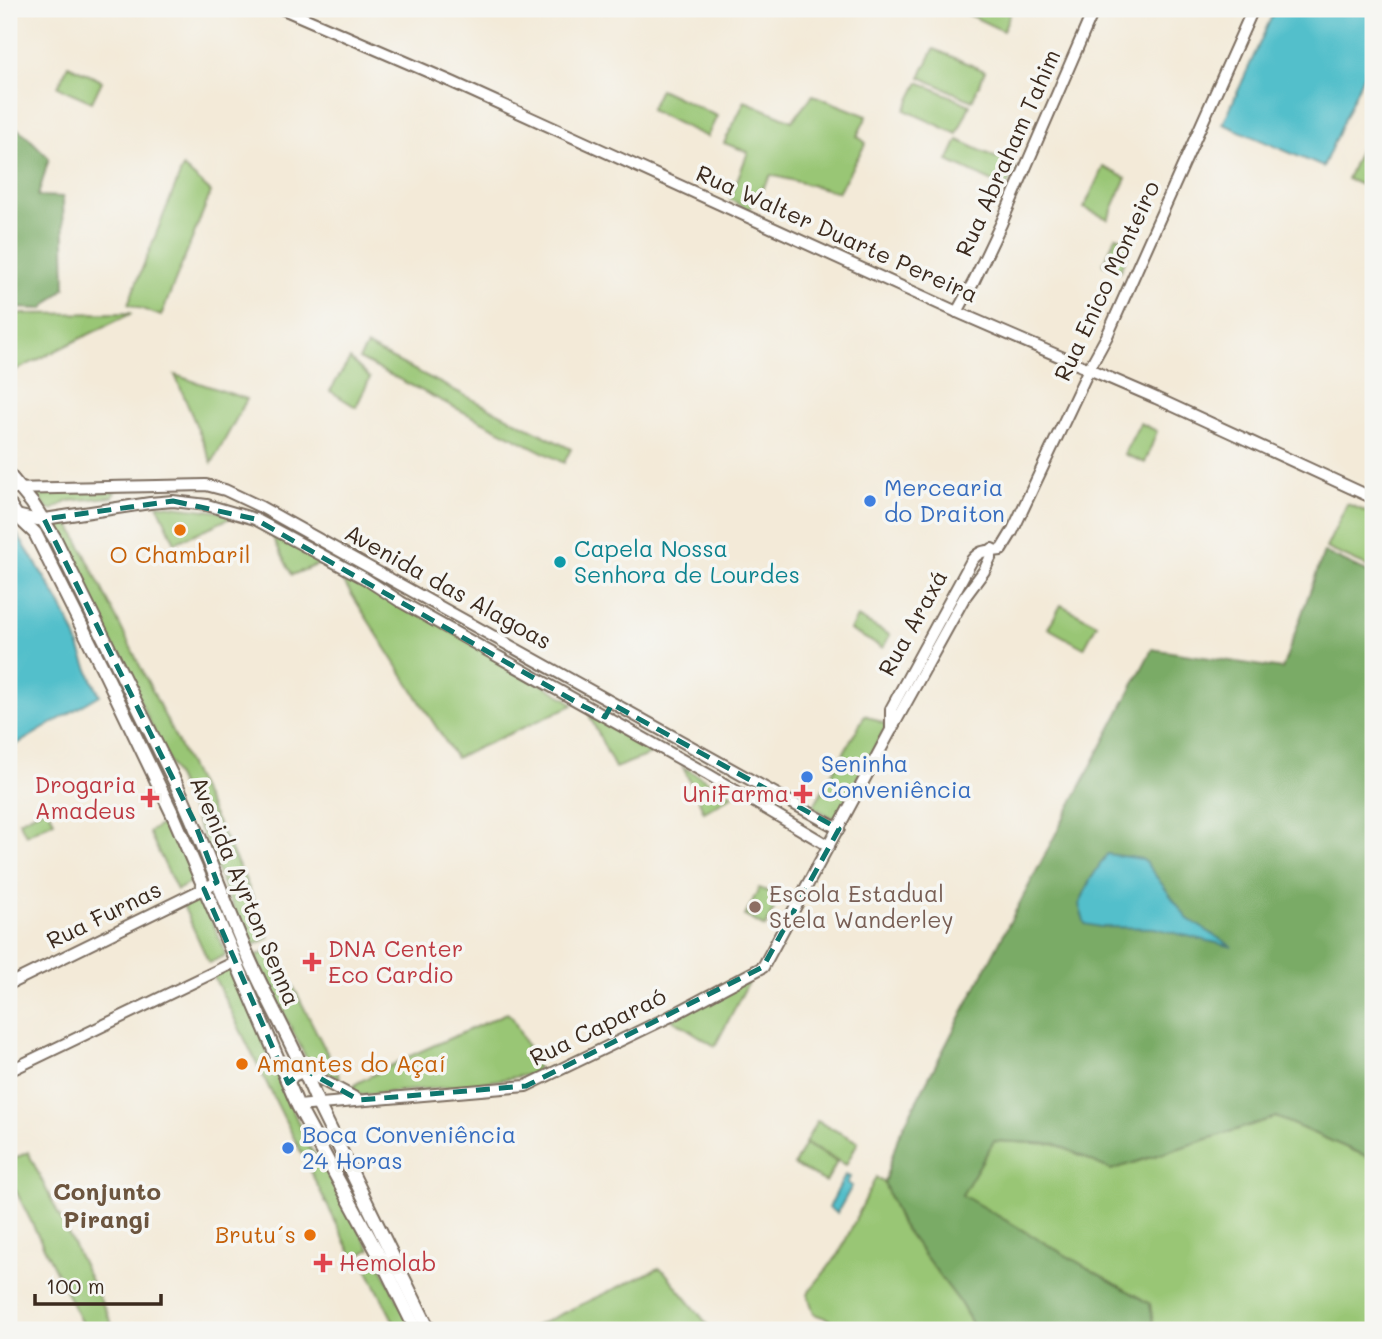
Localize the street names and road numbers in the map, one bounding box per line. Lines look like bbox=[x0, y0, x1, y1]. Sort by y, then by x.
street label: Rua Abraham Tahim bbox=[948, 44, 1066, 261]
street label: Rua Walter Duarte Pereira bbox=[692, 157, 983, 309]
street label: Rua Enico Monteiro bbox=[1046, 176, 1166, 386]
street label: Avenida das Alagoas bbox=[340, 517, 557, 655]
street label: Rua Araxá bbox=[871, 564, 954, 681]
street label: Avenida Ayrton Senna bbox=[184, 771, 308, 1010]
street label: Rua Furnas bbox=[41, 873, 166, 955]
street label: Rua Caparaó bbox=[525, 980, 671, 1072]

